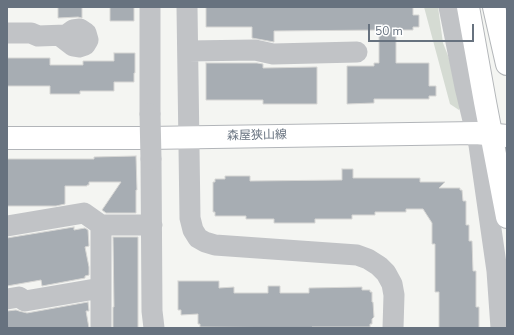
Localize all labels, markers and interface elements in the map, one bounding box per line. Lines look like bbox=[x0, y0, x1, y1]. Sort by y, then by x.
scale bar bbox=[370, 16, 476, 42]
text: 50 m bbox=[375, 23, 403, 39]
street label: 森屋狭山線 bbox=[227, 128, 287, 144]

